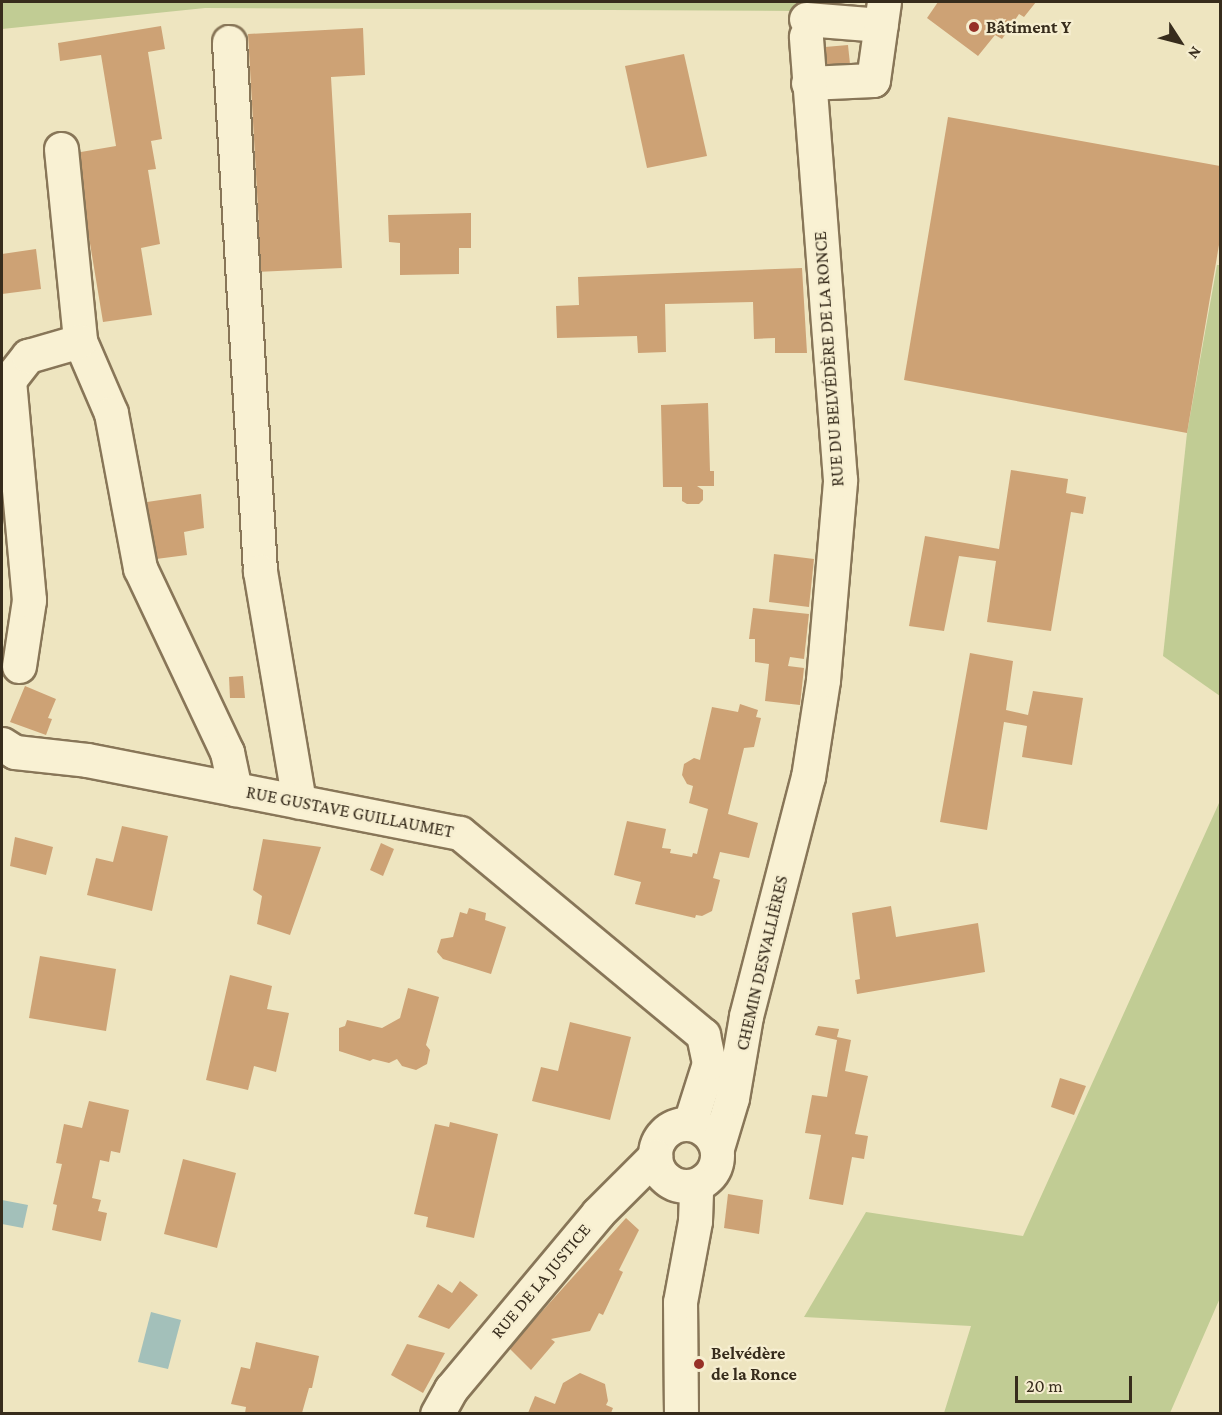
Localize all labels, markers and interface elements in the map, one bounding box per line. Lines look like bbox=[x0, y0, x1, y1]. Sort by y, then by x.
north arrow bbox=[1150, 12, 1210, 72]
place label: Bâtiment Y bbox=[986, 16, 1071, 38]
marker: Bâtiment Y bbox=[967, 20, 981, 34]
text: N bbox=[1185, 43, 1205, 62]
street label: RUE DU BELVÉDÈRE DE LA RONCE bbox=[809, 231, 849, 487]
street label: RUE GUSTAVE GUILLAUMET bbox=[244, 781, 456, 843]
street label: CHEMIN DESVALLIÈRES bbox=[731, 873, 793, 1053]
street label: RUE DE LA JUSTICE bbox=[487, 1219, 595, 1343]
place label: Belvédère de la Ronce bbox=[711, 1343, 797, 1386]
marker: Belvédère de la Ronce bbox=[692, 1357, 706, 1371]
scale bar bbox=[1018, 1364, 1135, 1402]
text: 20 m bbox=[1026, 1376, 1063, 1396]

